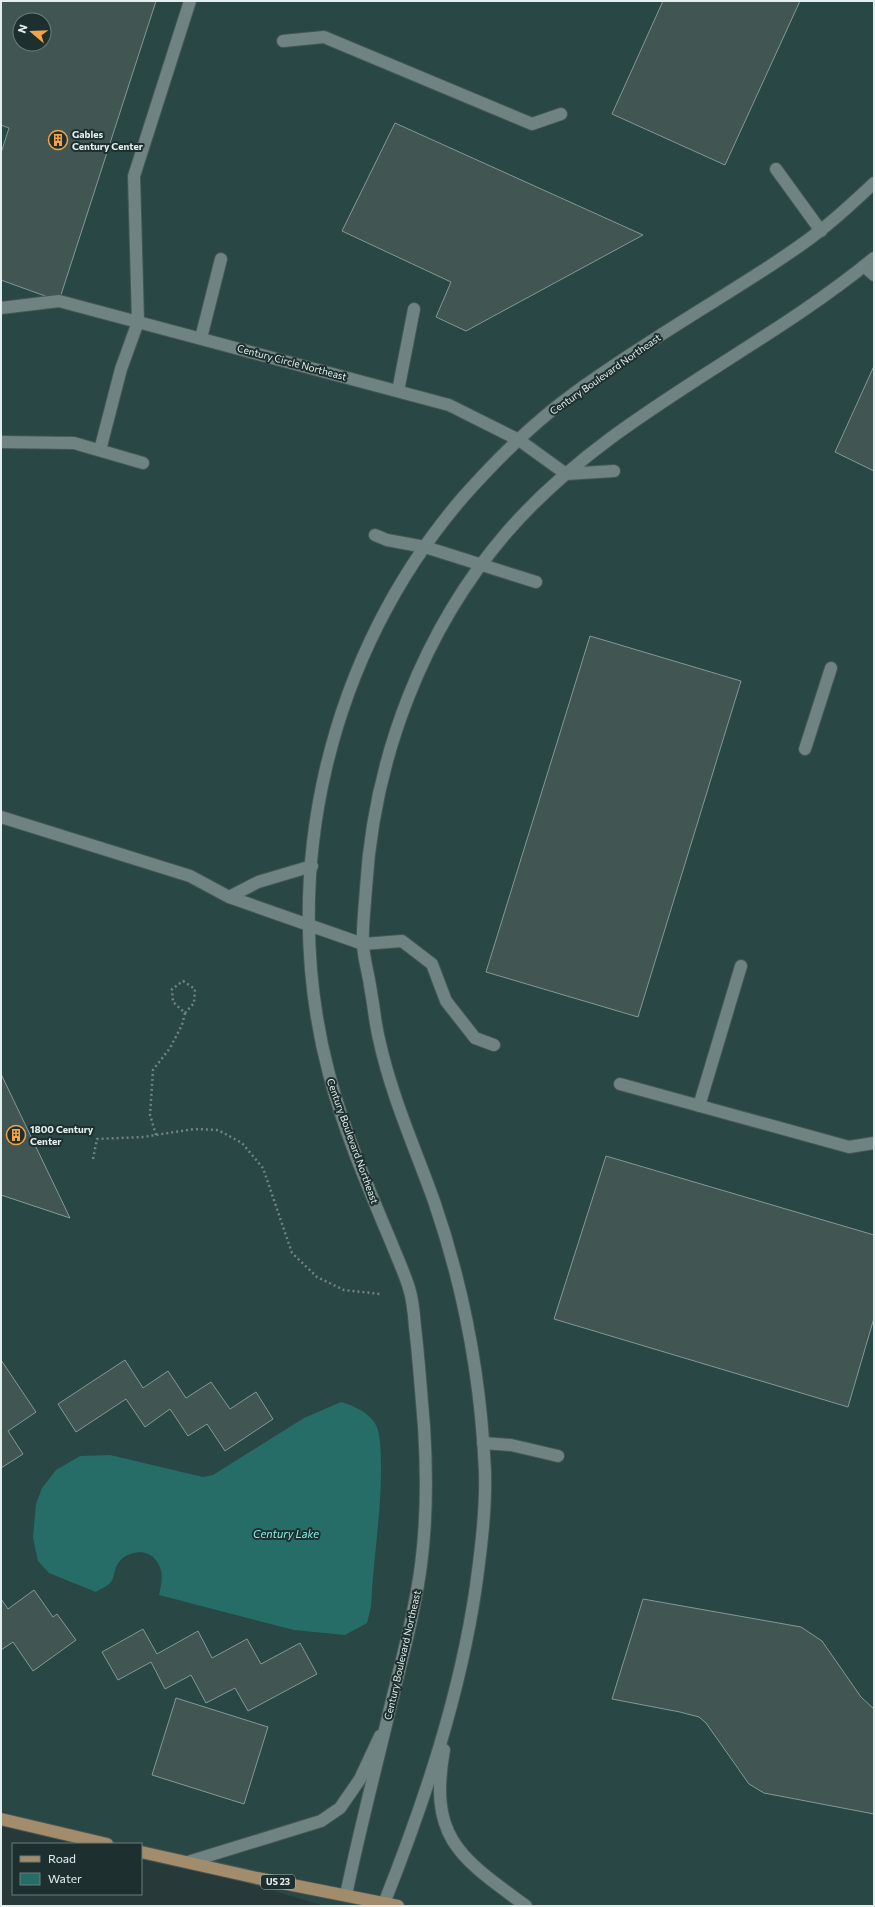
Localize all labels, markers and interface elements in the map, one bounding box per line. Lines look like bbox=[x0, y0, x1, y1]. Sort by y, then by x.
north arrow bbox=[12, 12, 52, 52]
text: N bbox=[15, 23, 30, 35]
place label: Gables Century Center bbox=[72, 128, 143, 152]
building icon: Gables Century Center bbox=[47, 129, 69, 151]
street label: Century Boulevard Northeast bbox=[547, 331, 663, 417]
street label: Century Circle Northeast bbox=[236, 342, 348, 382]
street label: Century Boulevard Northeast bbox=[325, 1077, 381, 1205]
place label: 1800 Century Center bbox=[30, 1123, 94, 1147]
building icon: 1800 Century Center bbox=[5, 1124, 27, 1146]
water label: Century Lake bbox=[253, 1527, 319, 1540]
street label: Century Boulevard Northeast bbox=[381, 1589, 423, 1721]
legend bbox=[12, 1843, 142, 1895]
text: Road bbox=[48, 1851, 76, 1865]
text: Water bbox=[48, 1871, 82, 1885]
road number: US 23 bbox=[261, 1875, 295, 1889]

